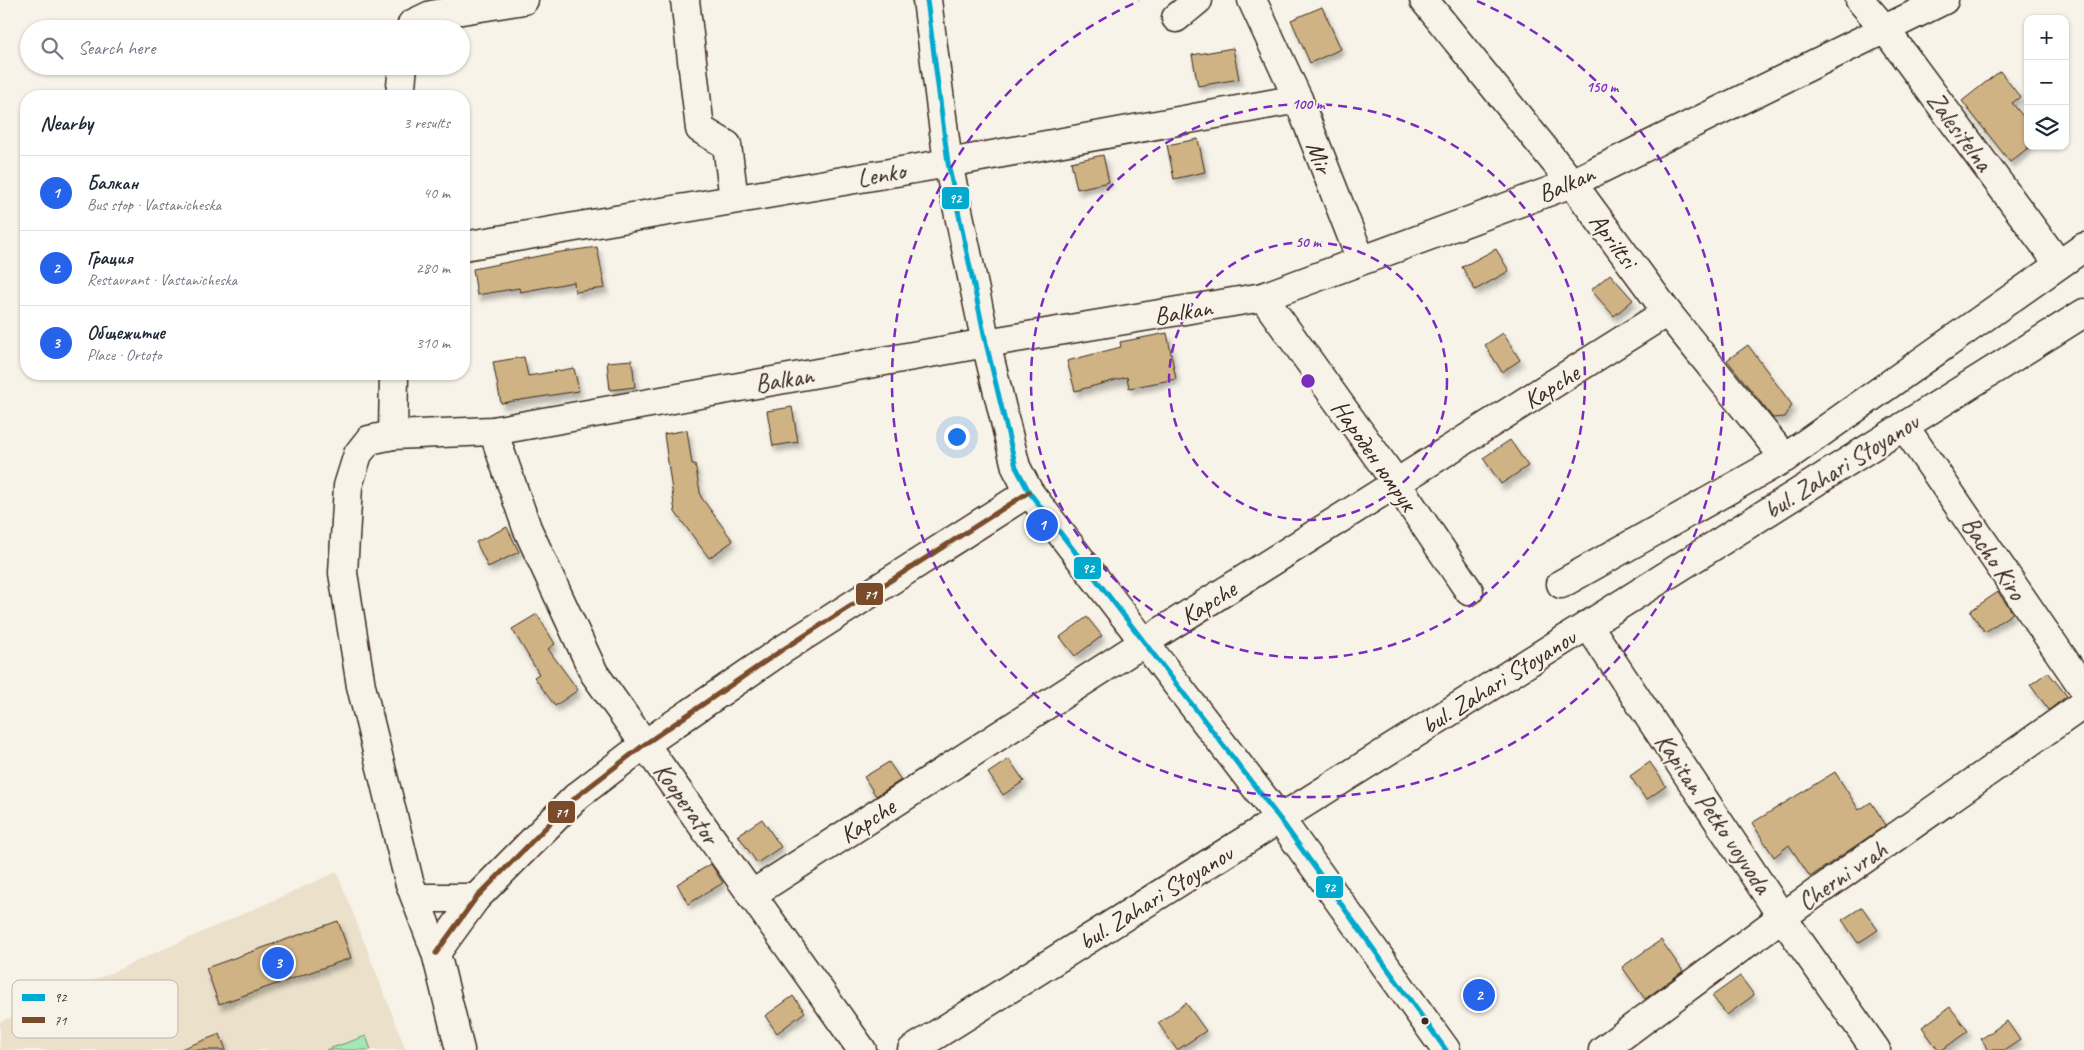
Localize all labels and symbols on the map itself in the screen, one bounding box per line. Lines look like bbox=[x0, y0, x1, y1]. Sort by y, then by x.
text: 150 m bbox=[1586, 78, 1620, 97]
street label: Zalesitelna bbox=[1919, 86, 2001, 179]
text: 100 m bbox=[1292, 95, 1326, 114]
street label: Mir bbox=[1298, 137, 1341, 181]
street label: Lenko bbox=[855, 155, 911, 195]
street label: Balkan bbox=[1533, 157, 1601, 210]
line badge: 92 bbox=[941, 186, 970, 210]
text: 92 bbox=[949, 190, 963, 207]
street label: Apriltsi bbox=[1582, 206, 1646, 277]
text: 50 m bbox=[1295, 233, 1322, 252]
street label: Balkan bbox=[1152, 291, 1216, 332]
street label: Kapche bbox=[1518, 356, 1587, 416]
street label: Balkan bbox=[753, 359, 817, 401]
centre of rings bbox=[1299, 372, 1317, 390]
street label: Народен юмрук bbox=[1324, 394, 1425, 519]
street label: bul. Zahari Stoyanov bbox=[1758, 405, 1927, 527]
your location bbox=[944, 424, 970, 450]
pin: 1 bbox=[1026, 506, 1058, 544]
street label: Bacho Kiro bbox=[1954, 511, 2033, 607]
line badge: 92 bbox=[1073, 556, 1102, 580]
text: 92 bbox=[1082, 560, 1096, 577]
street label: Kapche bbox=[1175, 572, 1244, 632]
line badge: 71 bbox=[855, 582, 884, 606]
text: 71 bbox=[864, 586, 878, 603]
street label: bul. Zahari Stoyanov bbox=[1415, 620, 1584, 742]
street label: Kapitan Petko voyvoda bbox=[1648, 727, 1780, 901]
street label: Kooperator bbox=[647, 757, 728, 853]
street label: Kapche bbox=[834, 790, 903, 851]
line badge: 71 bbox=[547, 800, 576, 824]
text: 71 bbox=[555, 804, 569, 821]
street label: Cherni vrah bbox=[1792, 833, 1894, 918]
street label: bul. Zahari Stoyanov bbox=[1072, 836, 1241, 958]
line badge: 92 bbox=[1315, 875, 1344, 899]
text: 92 bbox=[1323, 879, 1337, 896]
pin: 3 bbox=[262, 944, 294, 982]
pin: 2 bbox=[1463, 976, 1495, 1014]
legend bbox=[12, 980, 178, 1038]
text: 92 bbox=[54, 989, 68, 1006]
text: 71 bbox=[54, 1012, 67, 1029]
unlabelled marker bbox=[1420, 1016, 1430, 1026]

